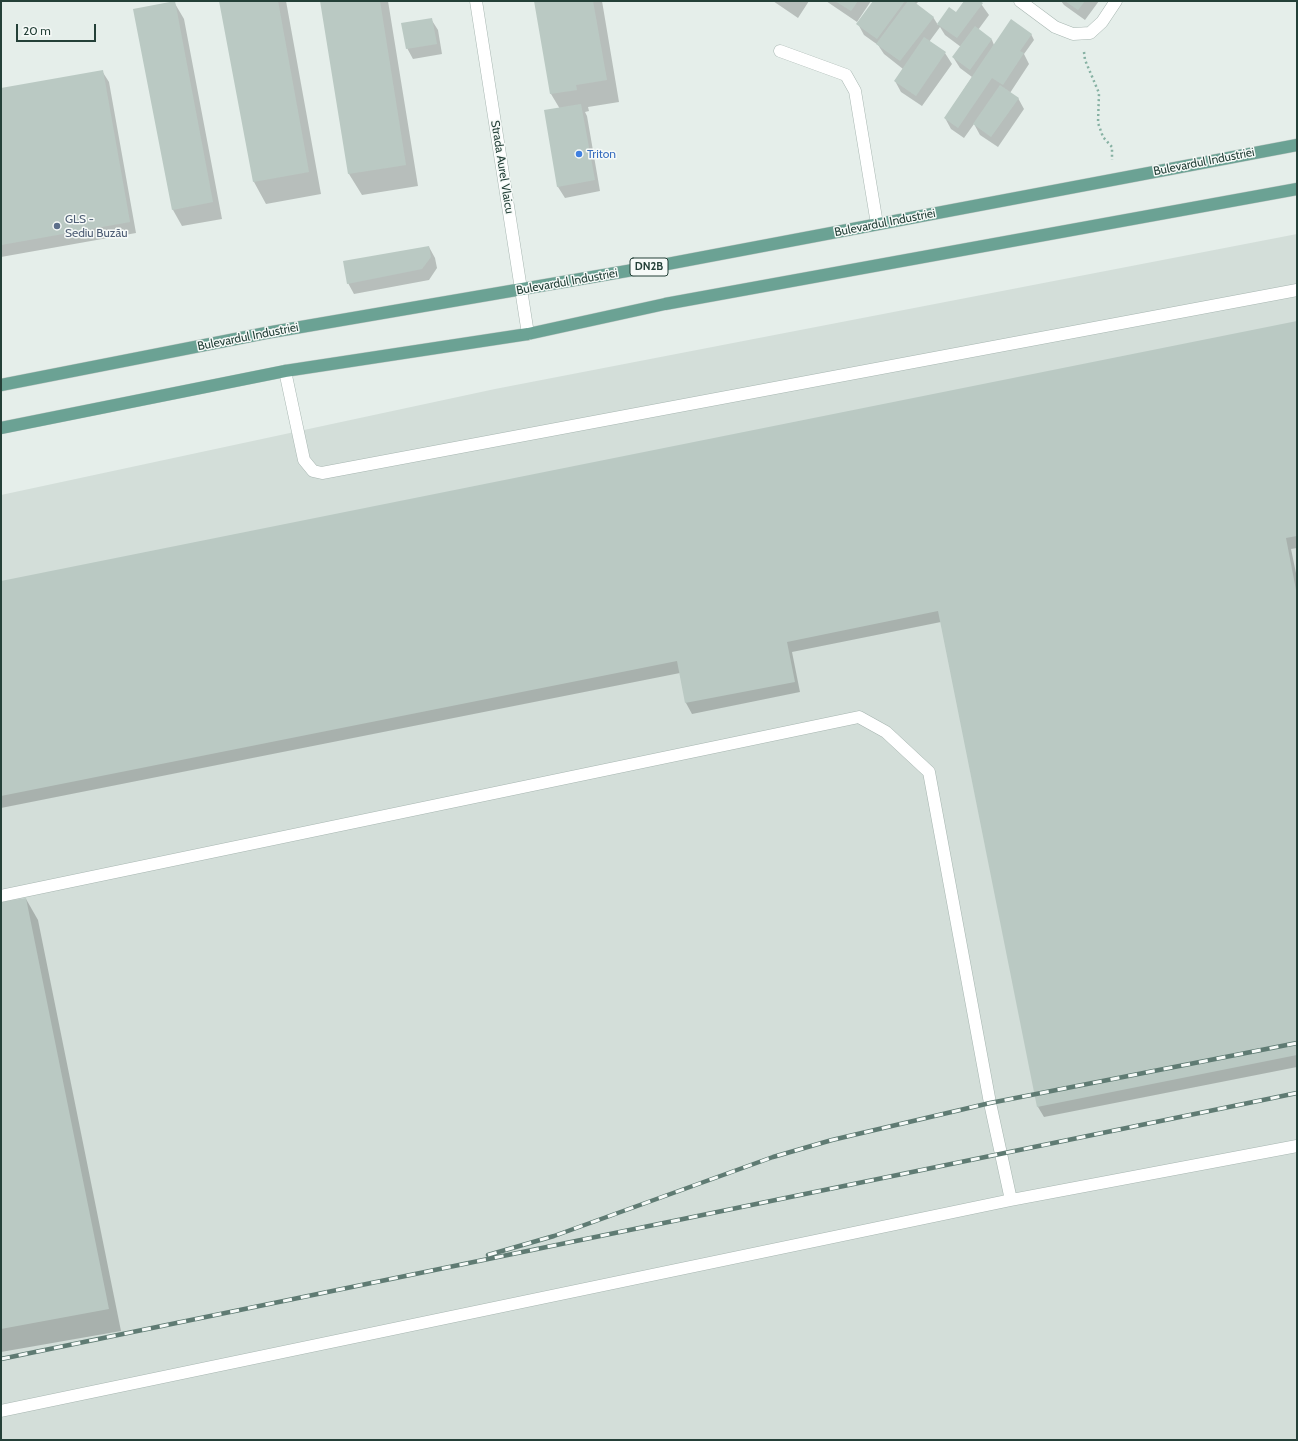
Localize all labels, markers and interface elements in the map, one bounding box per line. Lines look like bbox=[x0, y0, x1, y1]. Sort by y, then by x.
scale bar bbox=[18, 16, 98, 42]
text: 20 m bbox=[23, 23, 51, 38]
street label: Strada Aurel Vlaicu bbox=[487, 119, 517, 215]
street label: Bulevardul Industriei bbox=[1152, 145, 1256, 179]
place label: Triton bbox=[587, 147, 616, 161]
marker: Triton bbox=[574, 149, 584, 159]
street label: Bulevardul Industriei bbox=[833, 206, 937, 240]
place label: GLS - Sediu Buzău bbox=[65, 212, 127, 240]
marker: GLS - Sediu Buzău bbox=[52, 221, 62, 231]
road number: DN2B bbox=[630, 258, 668, 276]
street label: Bulevardul Industriei bbox=[515, 266, 619, 298]
street label: Bulevardul Industriei bbox=[196, 320, 300, 354]

